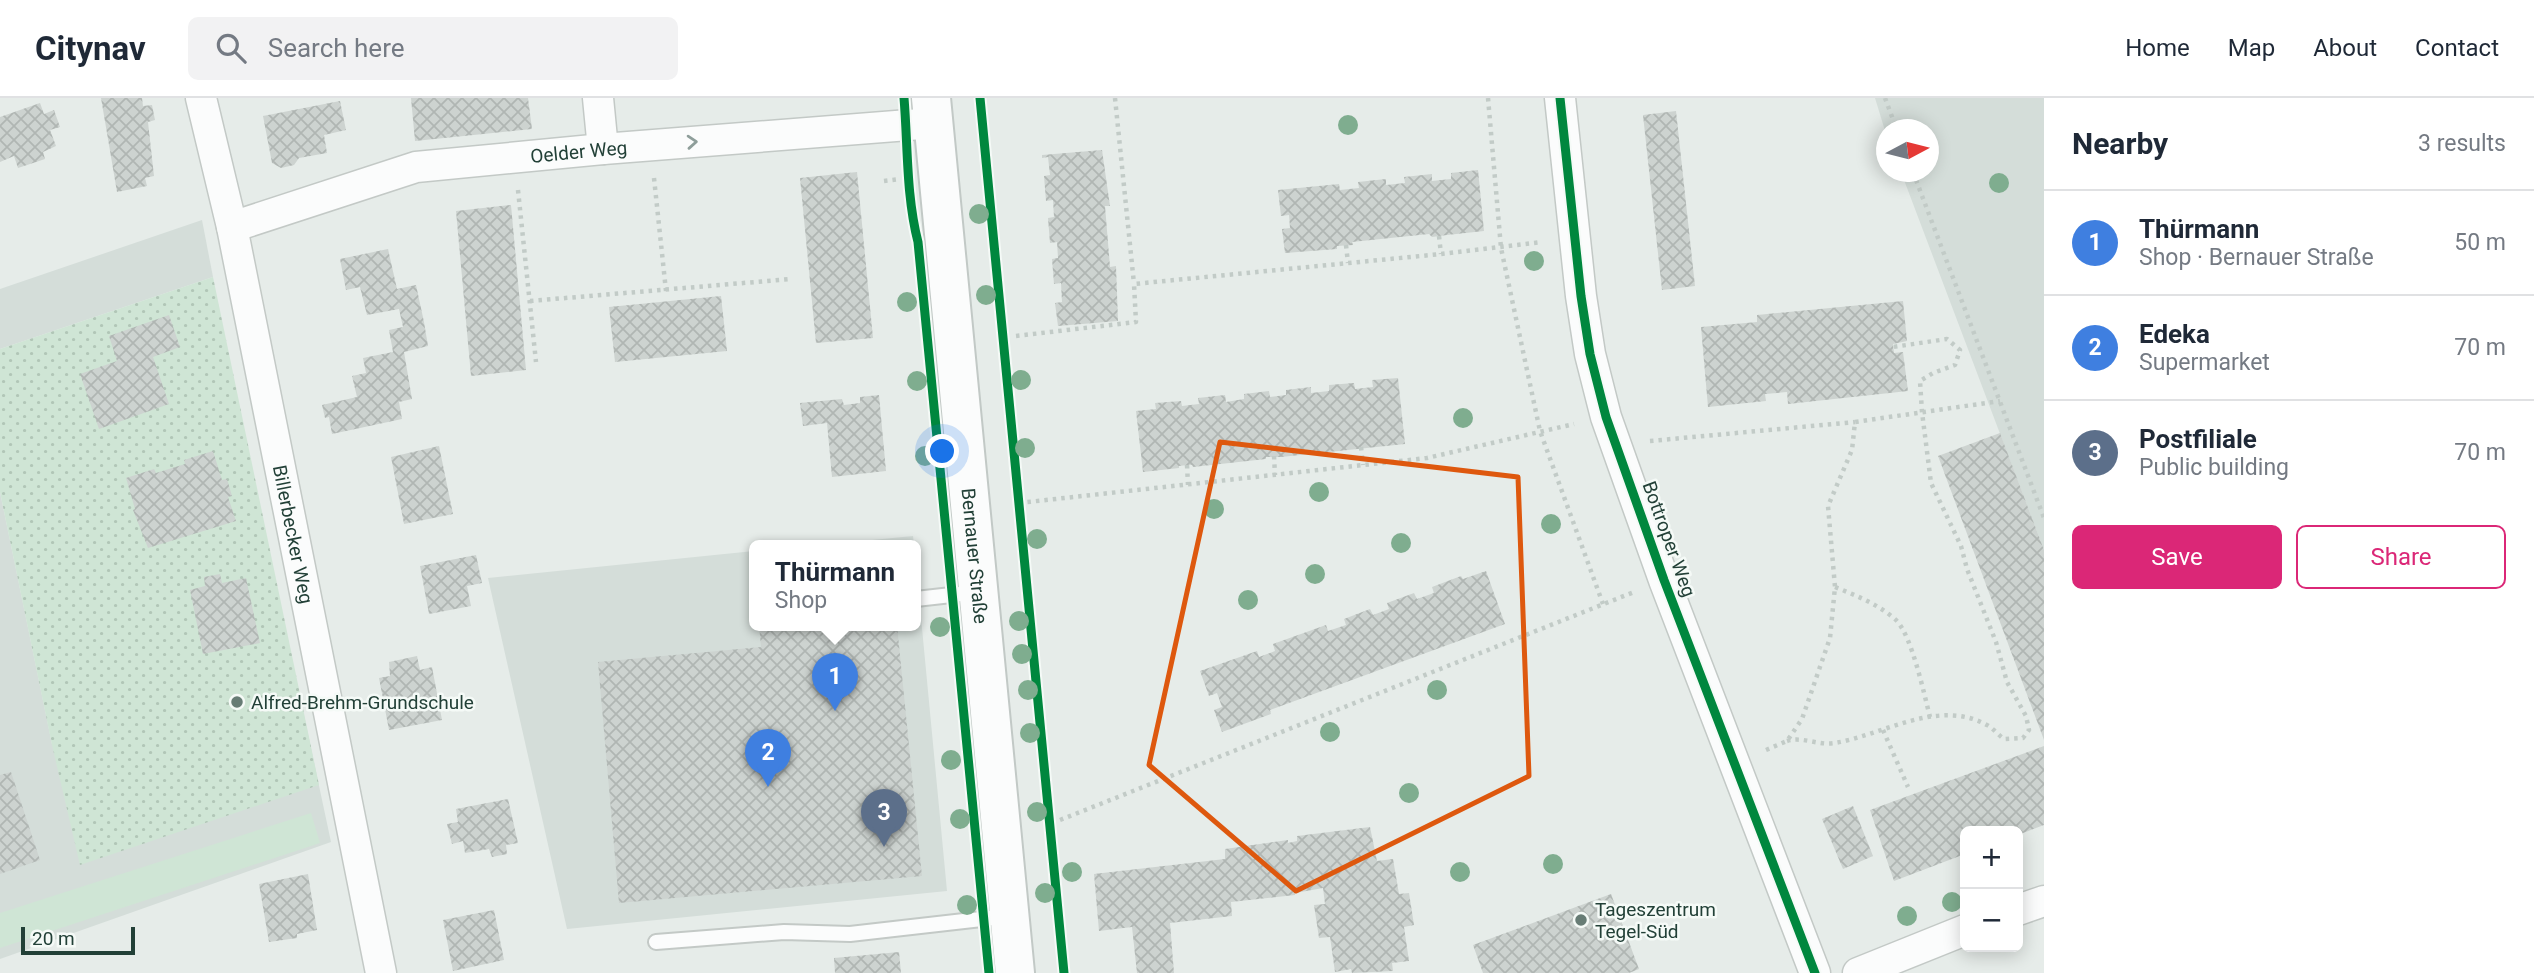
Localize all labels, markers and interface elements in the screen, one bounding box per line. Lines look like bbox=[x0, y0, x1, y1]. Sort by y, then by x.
search box bbox=[188, 17, 678, 80]
text: Citynav bbox=[35, 29, 146, 68]
icon: search bbox=[212, 29, 250, 67]
text: Search here bbox=[268, 33, 405, 63]
text: Home bbox=[2125, 34, 2190, 62]
text: Map bbox=[2228, 34, 2275, 62]
text: About bbox=[2313, 34, 2377, 62]
text: Contact bbox=[2415, 34, 2499, 62]
north arrow bbox=[1876, 119, 1939, 182]
text: Nearby bbox=[2072, 126, 2168, 161]
text: 3 results bbox=[2418, 130, 2506, 157]
one-way arrow bbox=[687, 135, 698, 150]
street label: Oelder Weg bbox=[529, 136, 628, 167]
text: Thürmann bbox=[2139, 214, 2259, 244]
text: 1 bbox=[2088, 229, 2102, 256]
text: 50 m bbox=[2454, 229, 2506, 256]
text: Shop · Bernauer Straße bbox=[2139, 244, 2374, 271]
text: Edeka bbox=[2139, 319, 2210, 349]
text: 2 bbox=[2088, 334, 2102, 361]
text: 70 m bbox=[2454, 334, 2506, 361]
text: Supermarket bbox=[2139, 349, 2270, 376]
text: Postfiliale bbox=[2139, 424, 2257, 454]
your location bbox=[925, 434, 959, 468]
text: 3 bbox=[2088, 439, 2102, 466]
text: 70 m bbox=[2454, 439, 2506, 466]
text: Public building bbox=[2139, 454, 2289, 481]
street label: Billerbecker Weg bbox=[268, 463, 318, 606]
street label: Bottroper Weg bbox=[1637, 478, 1701, 600]
street label: Bernauer Straße bbox=[957, 487, 993, 625]
button: Save bbox=[2072, 525, 2282, 589]
button: Share bbox=[2296, 525, 2506, 589]
popup bbox=[749, 540, 921, 631]
text: Thürmann bbox=[775, 557, 895, 587]
text: Shop bbox=[775, 587, 827, 614]
pin: 1 bbox=[812, 653, 858, 711]
place label: Alfred-Brehm-Grundschule bbox=[251, 691, 474, 714]
marker: Alfred-Brehm-Grundschule bbox=[229, 694, 245, 710]
pin: 2 bbox=[745, 729, 791, 787]
pin: 3 bbox=[861, 789, 907, 847]
map controls bbox=[1960, 826, 2023, 952]
button: + bbox=[1960, 826, 2023, 889]
button: − bbox=[1960, 889, 2023, 952]
place label: Tageszentrum Tegel-Süd bbox=[1595, 898, 1716, 943]
marker: Tageszentrum Tegel-Süd bbox=[1573, 912, 1589, 928]
scale bar bbox=[21, 924, 135, 956]
text: 20 m bbox=[32, 927, 75, 950]

